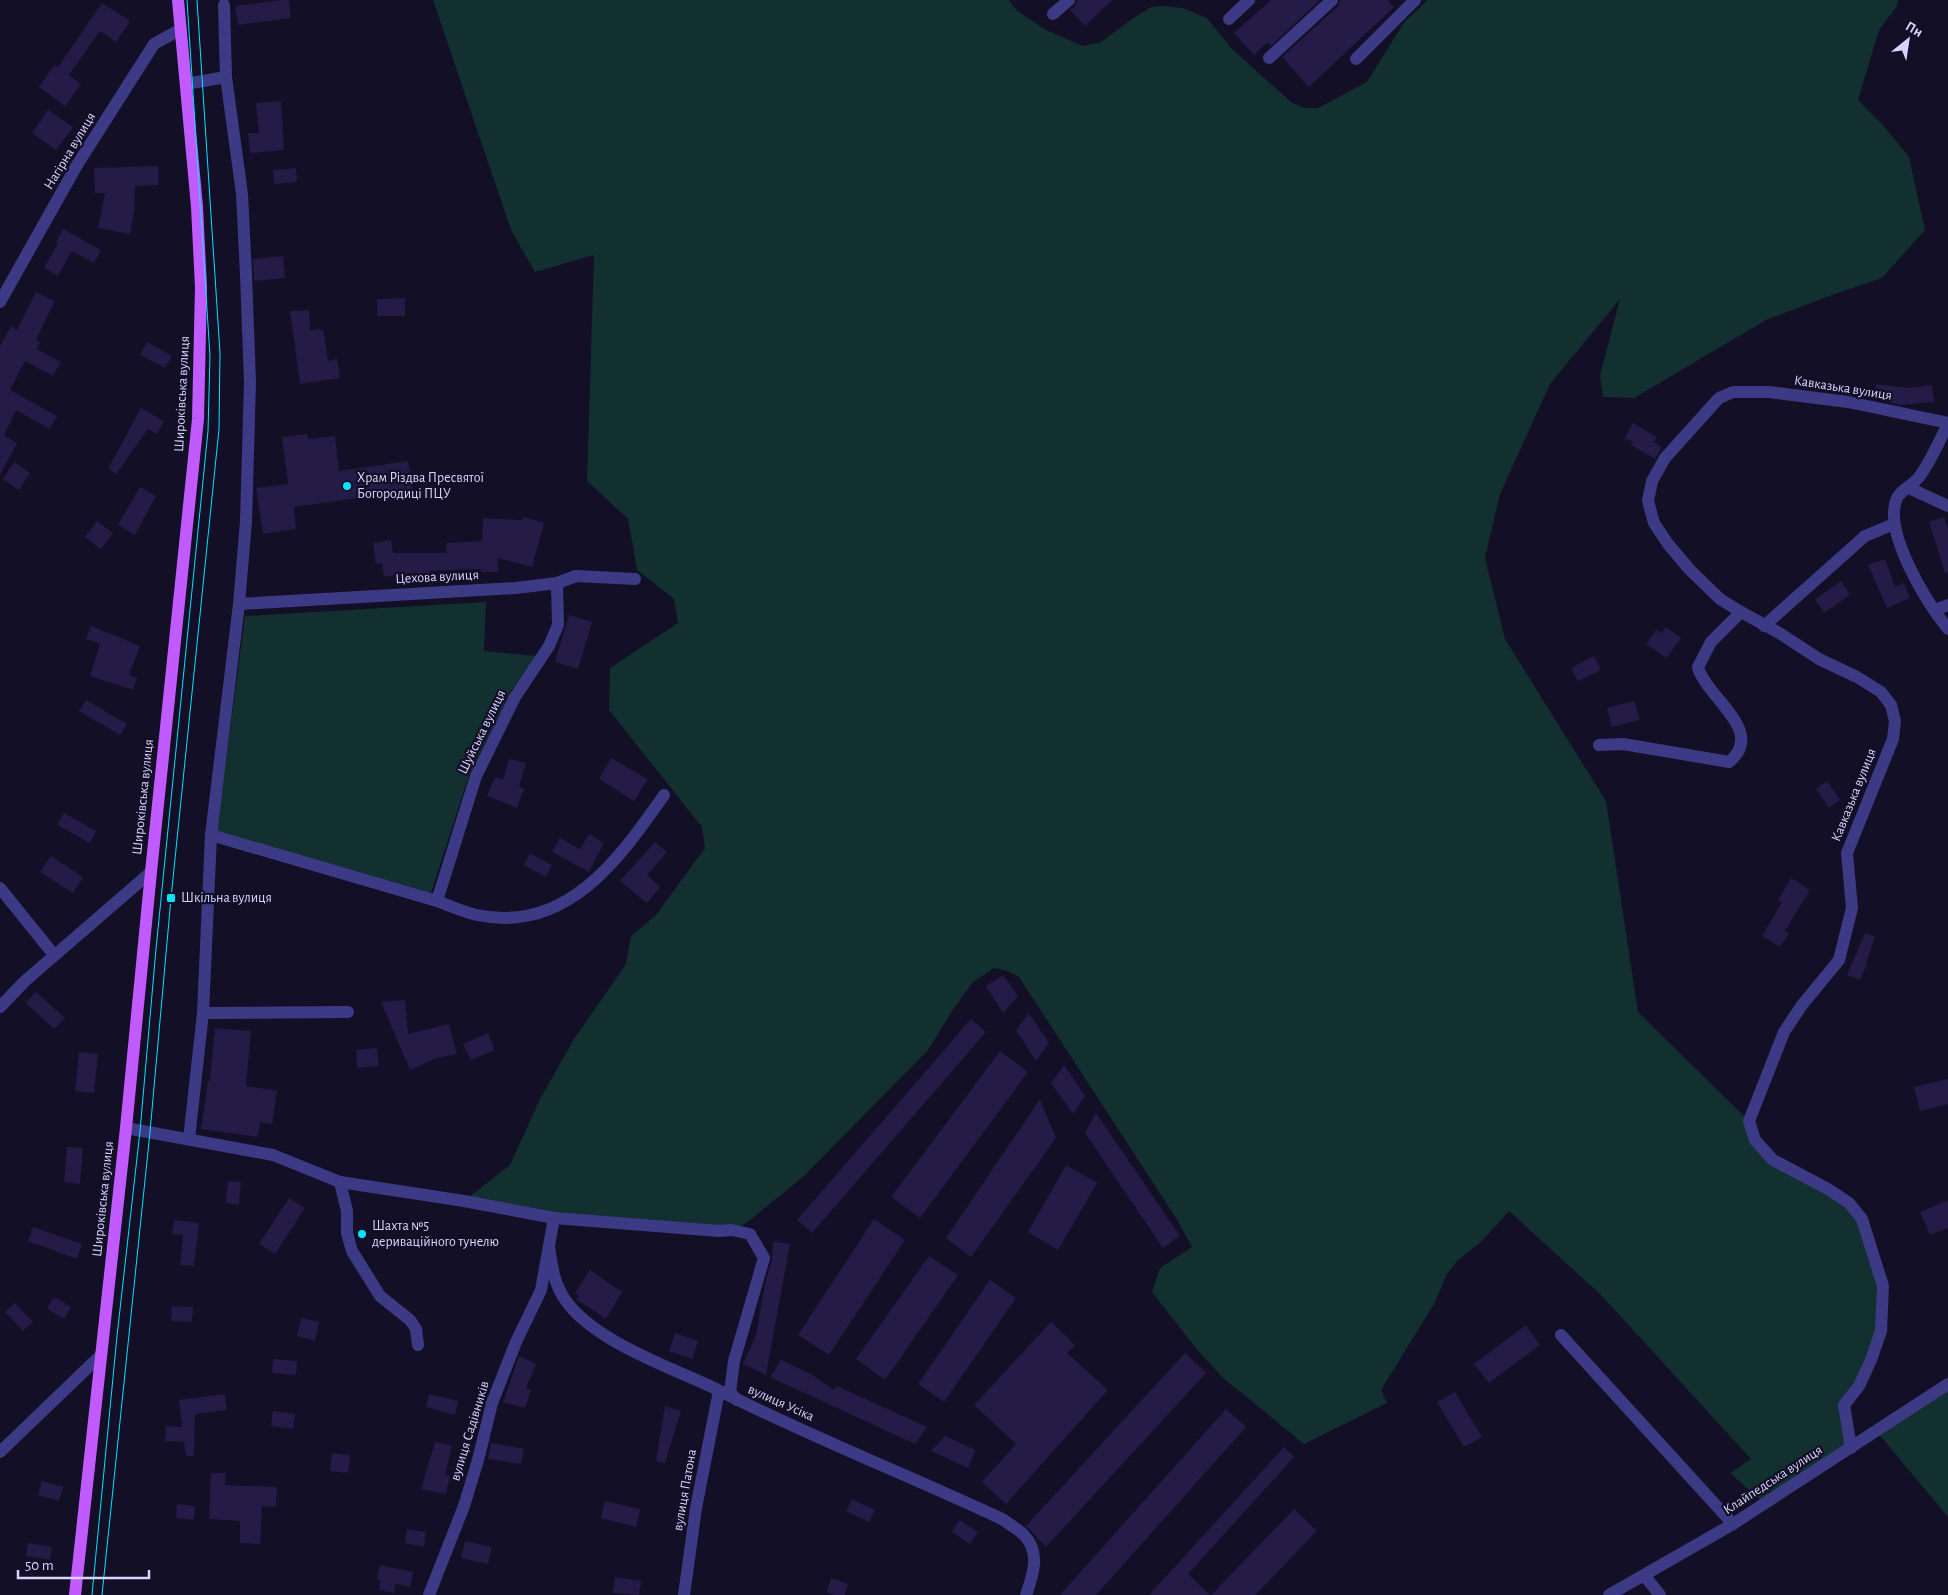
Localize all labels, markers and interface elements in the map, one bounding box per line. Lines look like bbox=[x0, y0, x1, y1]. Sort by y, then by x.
north arrow bbox=[1883, 15, 1933, 65]
text: Пн bbox=[1903, 19, 1925, 40]
street label: Нагірна вулиця bbox=[42, 110, 98, 192]
street label: Широківська вулиця bbox=[172, 336, 192, 452]
street label: Кавказька вулиця bbox=[1793, 373, 1893, 403]
place label: Храм Різдва Пресвятої Богородиці ПЦУ bbox=[357, 471, 484, 501]
marker: Храм Різдва Пресвятої Богородиці ПЦУ bbox=[341, 480, 353, 492]
street label: Цехова вулиця bbox=[395, 568, 479, 586]
street label: Шуйська вулиця bbox=[456, 688, 508, 776]
street label: Широківська вулиця bbox=[130, 738, 156, 856]
street label: Кавказька вулиця bbox=[1829, 746, 1879, 844]
place label: Шкільна вулиця bbox=[181, 891, 272, 905]
marker: Шкільна вулиця bbox=[165, 892, 177, 904]
street label: Широківська вулиця bbox=[90, 1140, 116, 1258]
place label: Шахта №5 дериваційного тунелю bbox=[372, 1219, 499, 1249]
marker: Шахта №5 дериваційного тунелю bbox=[356, 1228, 368, 1240]
street label: вулиця Садівників bbox=[448, 1379, 492, 1483]
street label: вулиця Усіка bbox=[746, 1382, 817, 1424]
street label: Клайпедська вулиця bbox=[1721, 1443, 1825, 1517]
street label: вулиця Патона bbox=[671, 1447, 699, 1532]
scale bar bbox=[18, 1548, 149, 1580]
text: 50 m bbox=[25, 1558, 54, 1573]

